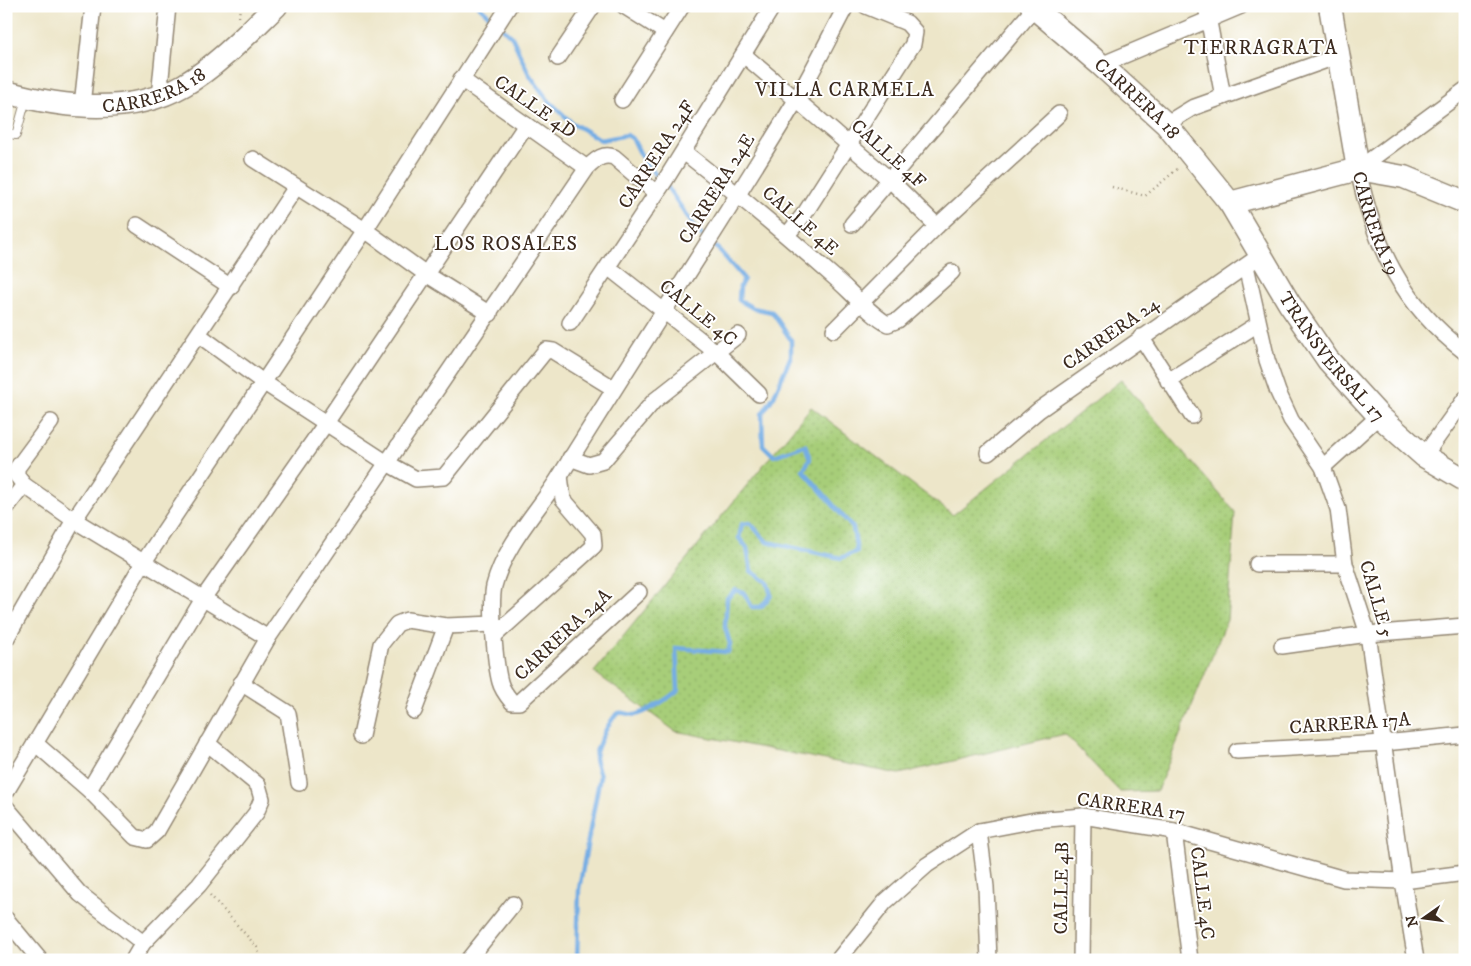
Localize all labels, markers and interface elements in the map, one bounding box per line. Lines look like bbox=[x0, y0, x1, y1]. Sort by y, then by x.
district label: TIERRAGRATA bbox=[1184, 36, 1338, 61]
street label: CARRERA 18 bbox=[1089, 53, 1185, 144]
street label: CARRERA 18 bbox=[102, 63, 210, 118]
street label: CALLE 4D bbox=[490, 70, 580, 144]
district label: VILLA CARMELA bbox=[754, 78, 935, 103]
street label: CARRERA 24F bbox=[614, 96, 701, 213]
street label: CALLE 4F bbox=[846, 115, 930, 194]
street label: CARRERA 24E bbox=[674, 129, 760, 249]
street label: CARRERA 19 bbox=[1347, 169, 1405, 279]
street label: CALLE 4E bbox=[757, 181, 843, 261]
district label: LOS ROSALES bbox=[434, 232, 578, 257]
street label: CALLE 4C bbox=[655, 275, 741, 351]
street label: TRANSVERSAL 17 bbox=[1273, 288, 1390, 426]
street label: CARRERA 24 bbox=[1058, 292, 1165, 376]
street label: CALLE 5 bbox=[1354, 558, 1398, 641]
street label: CARRERA 24A bbox=[510, 583, 617, 686]
street label: CARRERA 17A bbox=[1289, 708, 1412, 740]
street label: CARRERA 17 bbox=[1075, 788, 1187, 826]
street label: CALLE 4B bbox=[1050, 842, 1074, 934]
street label: CALLE 4C bbox=[1185, 845, 1219, 941]
north arrow bbox=[1398, 894, 1448, 944]
text: N bbox=[1402, 913, 1422, 929]

